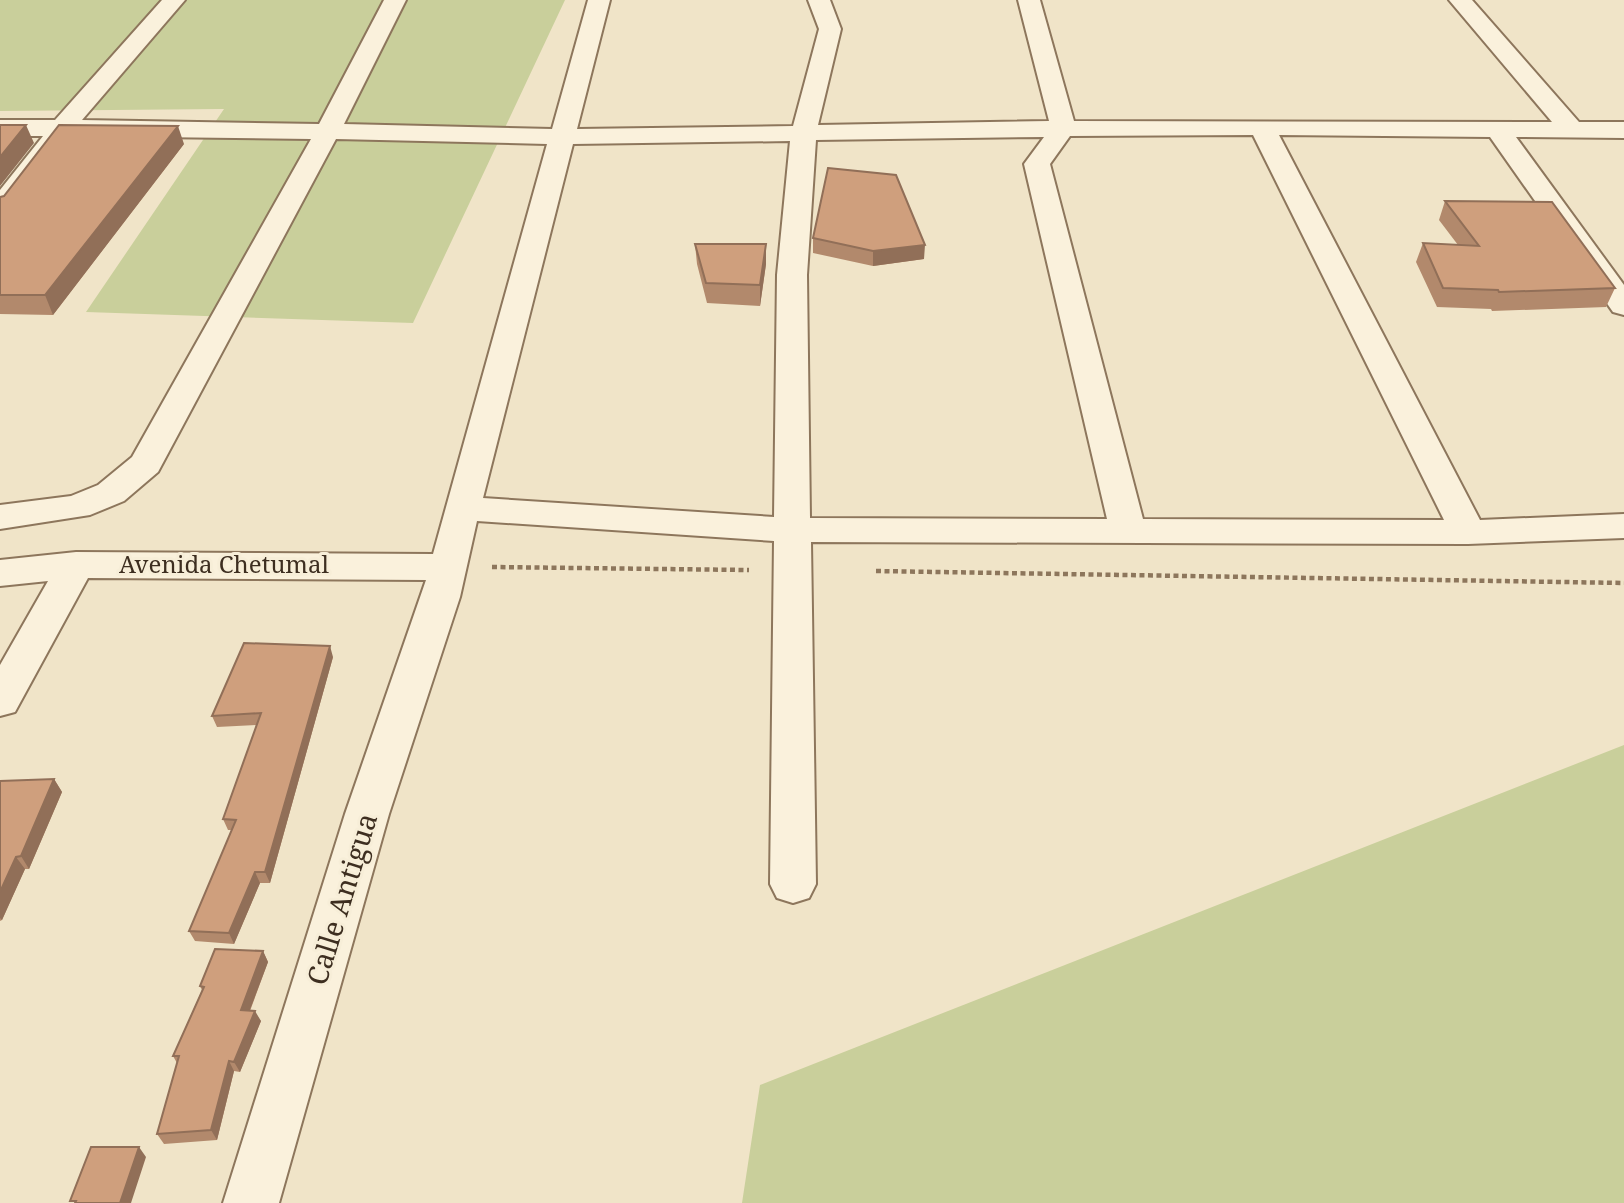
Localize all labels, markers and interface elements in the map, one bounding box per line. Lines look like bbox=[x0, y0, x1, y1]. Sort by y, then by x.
street label: Avenida Chetumal bbox=[119, 547, 330, 580]
street label: Calle Antigua bbox=[297, 808, 385, 989]

